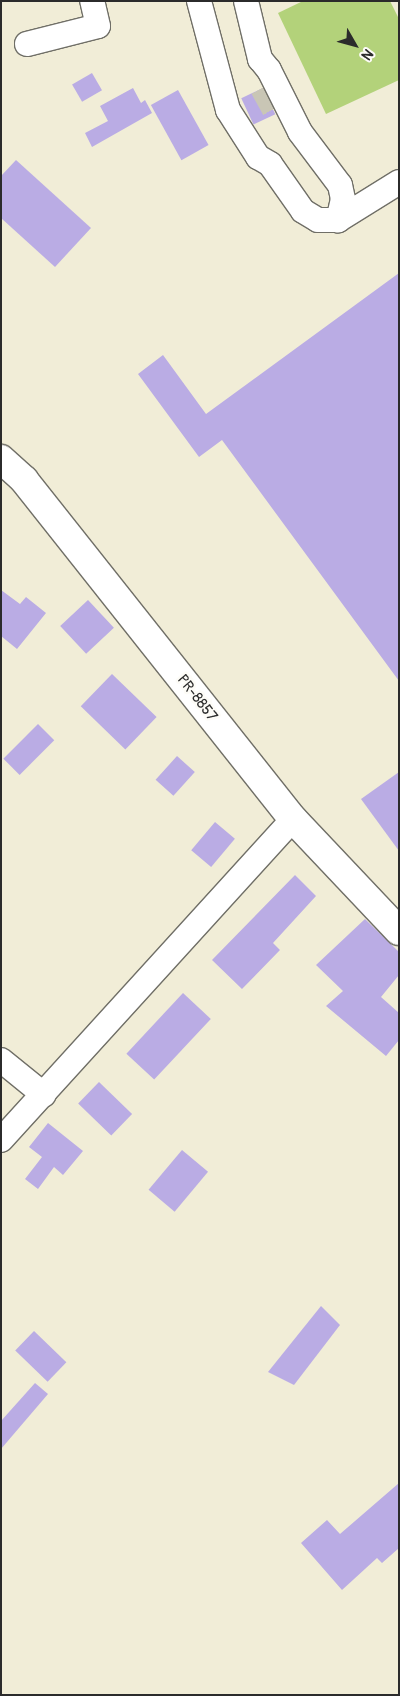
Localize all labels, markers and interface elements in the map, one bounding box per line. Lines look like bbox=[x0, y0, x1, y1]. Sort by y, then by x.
north arrow bbox=[330, 20, 380, 70]
text: N bbox=[358, 46, 377, 64]
street label: PR-8857 bbox=[173, 671, 221, 725]

